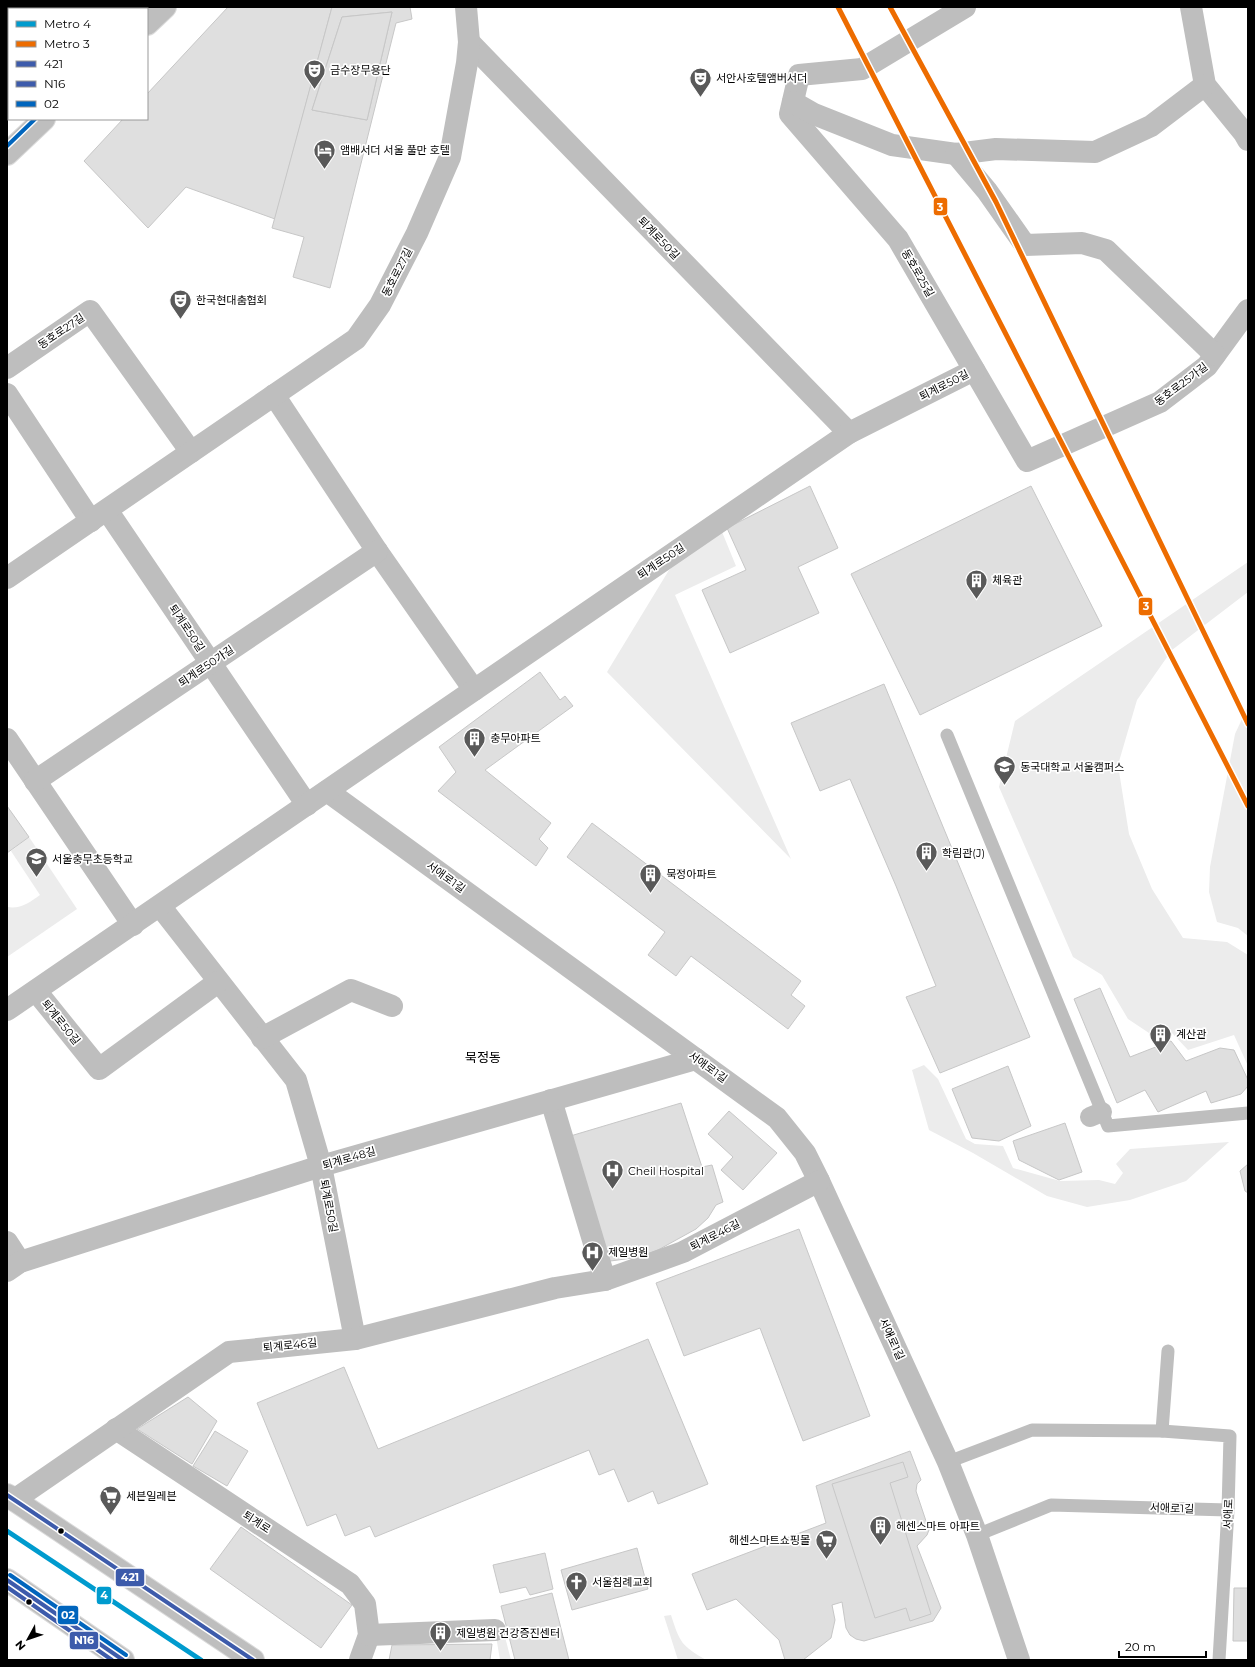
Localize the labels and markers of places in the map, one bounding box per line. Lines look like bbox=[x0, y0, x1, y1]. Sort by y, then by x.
theatre icon: 금수장무용단 bbox=[302, 57, 328, 90]
place label: 금수장무용단 bbox=[330, 63, 391, 77]
theatre icon: 서안사호텔앰버서더 bbox=[687, 65, 713, 98]
place label: 서안사호텔앰버서더 bbox=[716, 71, 807, 85]
hotel icon: 앰배서더 서울 풀만 호텔 bbox=[311, 137, 337, 170]
place label: 앰배서더 서울 풀만 호텔 bbox=[340, 143, 450, 157]
theatre icon: 한국현대춤협회 bbox=[168, 287, 194, 320]
place label: 한국현대춤협회 bbox=[196, 293, 267, 307]
building icon: 체육관 bbox=[964, 567, 990, 600]
place label: 체육관 bbox=[992, 573, 1022, 587]
building icon: 충무아파트 bbox=[461, 725, 487, 758]
place label: 충무아파트 bbox=[490, 731, 541, 745]
school or university icon: 동국대학교 서울캠퍼스 bbox=[991, 754, 1017, 787]
place label: 동국대학교 서울캠퍼스 bbox=[1020, 760, 1124, 774]
building icon: 학림관(J) bbox=[914, 840, 940, 873]
school or university icon: 서울충무초등학교 bbox=[24, 846, 50, 879]
place label: 학림관(J) bbox=[942, 846, 985, 860]
place label: 서울충무초등학교 bbox=[52, 852, 133, 866]
building icon: 묵정아파트 bbox=[638, 861, 664, 894]
place label: 묵정아파트 bbox=[666, 867, 717, 881]
building icon: 계산관 bbox=[1147, 1021, 1173, 1054]
place label: 계산관 bbox=[1176, 1027, 1206, 1041]
hospital icon: Cheil Hospital bbox=[600, 1158, 626, 1191]
place label: Cheil Hospital bbox=[628, 1164, 704, 1178]
hospital icon: 제일병원 bbox=[580, 1239, 606, 1272]
place label: 제일병원 bbox=[608, 1245, 648, 1259]
supermarket icon: 세븐일레븐 bbox=[98, 1483, 124, 1516]
place label: 세븐일레븐 bbox=[126, 1489, 177, 1503]
building icon: 헤센스마트 아파트 bbox=[868, 1513, 894, 1546]
place label: 헤센스마트 아파트 bbox=[896, 1519, 980, 1533]
unlabelled marker bbox=[56, 1526, 66, 1536]
supermarket icon: 헤센스마트쇼핑몰 bbox=[813, 1527, 839, 1560]
place label: 헤센스마트쇼핑몰 bbox=[729, 1533, 810, 1547]
church icon: 서울침례교회 bbox=[563, 1569, 589, 1602]
place label: 서울침례교회 bbox=[592, 1575, 653, 1589]
unlabelled marker bbox=[24, 1597, 34, 1607]
building icon: 제일병원 건강증진센터 bbox=[428, 1620, 454, 1653]
place label: 제일병원 건강증진센터 bbox=[456, 1626, 560, 1640]

